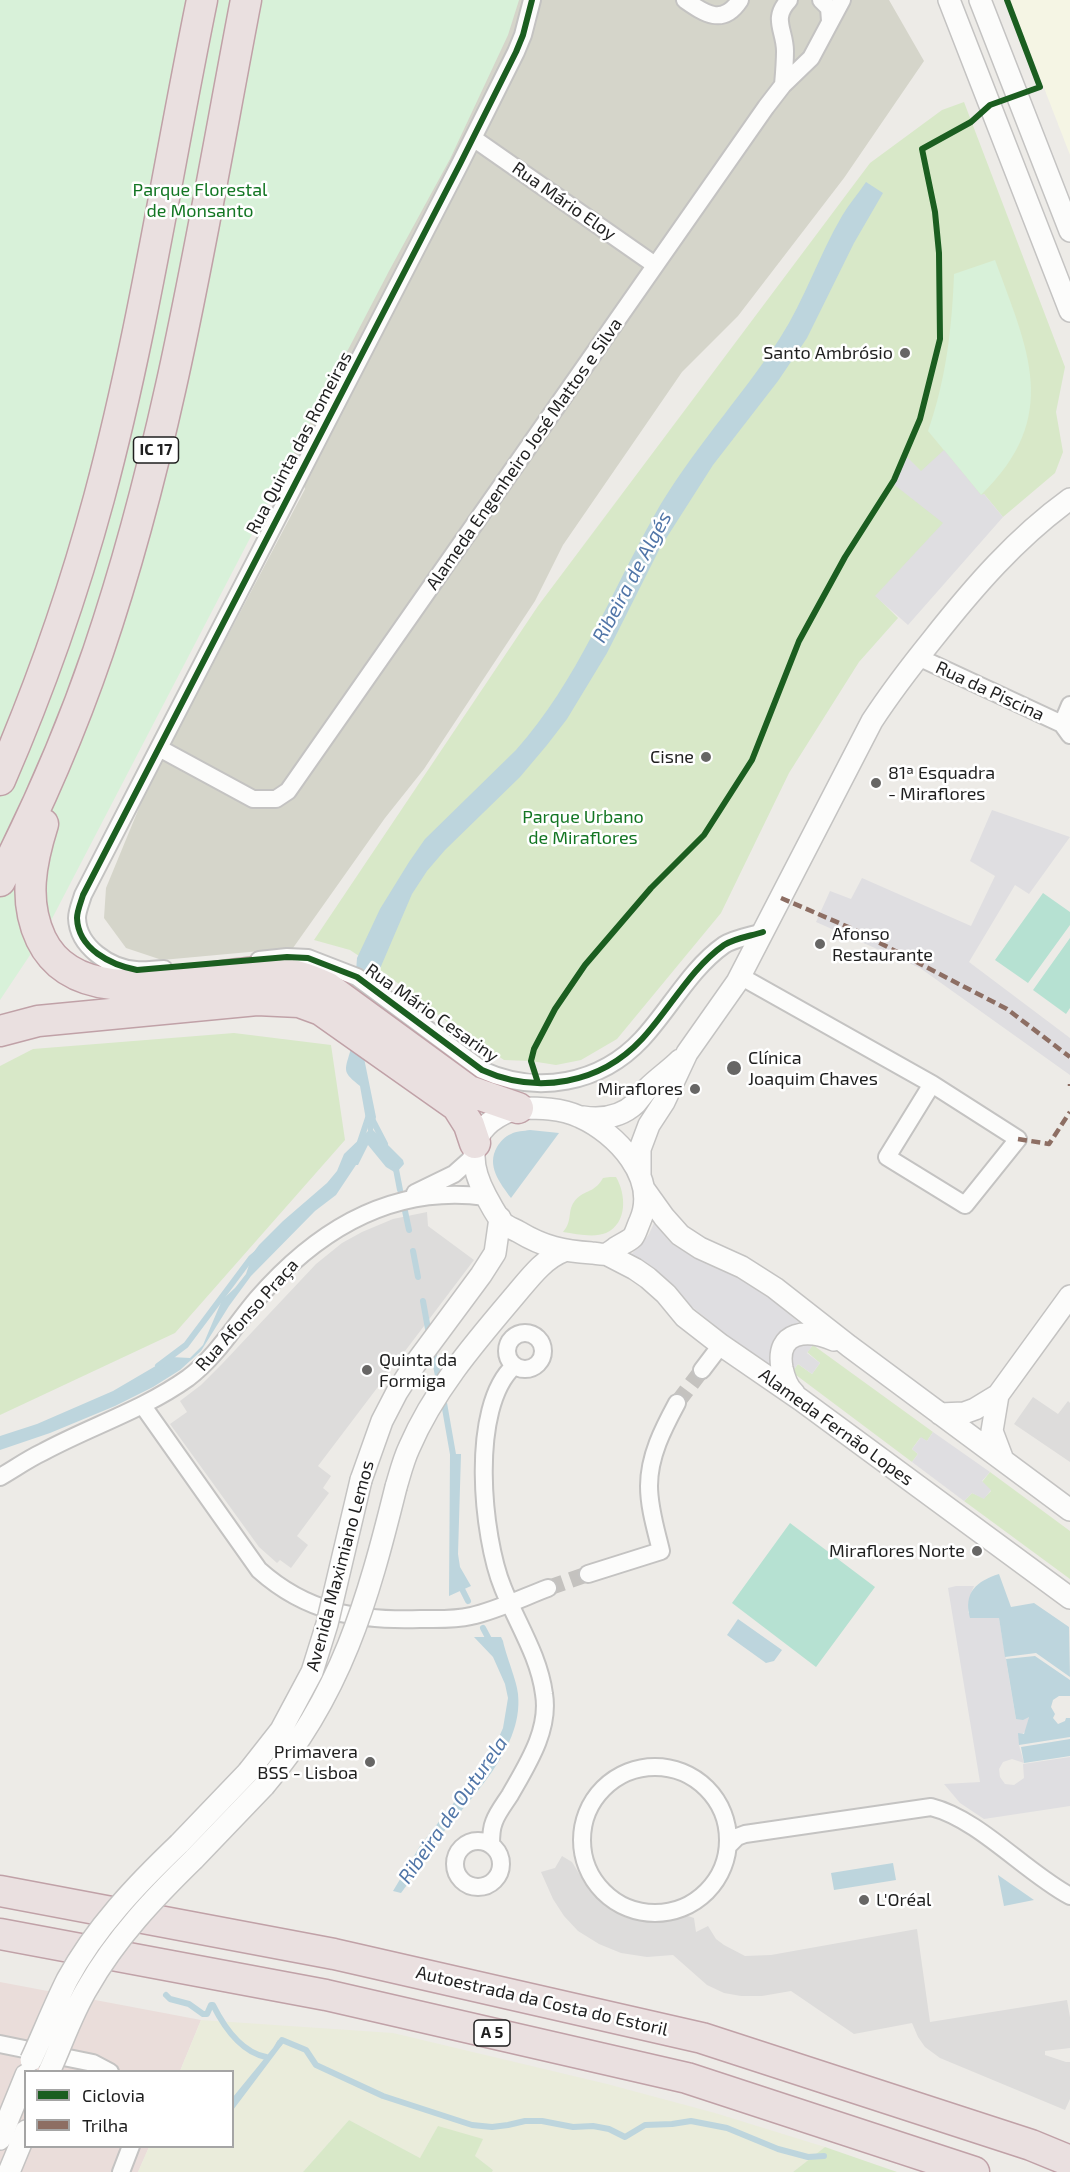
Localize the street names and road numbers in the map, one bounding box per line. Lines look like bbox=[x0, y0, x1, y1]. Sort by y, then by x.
street label: Rua Mário Eloy bbox=[508, 157, 620, 245]
street label: Alameda Engenheiro José Mattos e Silva bbox=[421, 314, 627, 594]
street label: Rua Quinta das Romeiras bbox=[242, 348, 356, 538]
road number: IC 17 bbox=[134, 437, 178, 463]
street label: Rua da Piscina bbox=[932, 656, 1048, 726]
street label: Rua Mário Cesariny bbox=[361, 959, 503, 1067]
street label: Rua Afonso Praça bbox=[191, 1254, 303, 1376]
street label: Alameda Fernão Lopes bbox=[755, 1364, 917, 1490]
street label: Avenida Maximiano Lemos bbox=[301, 1458, 379, 1674]
street label: Autoestrada da Costa do Estoril bbox=[414, 1961, 670, 2041]
road number: A 5 bbox=[474, 2020, 510, 2046]

